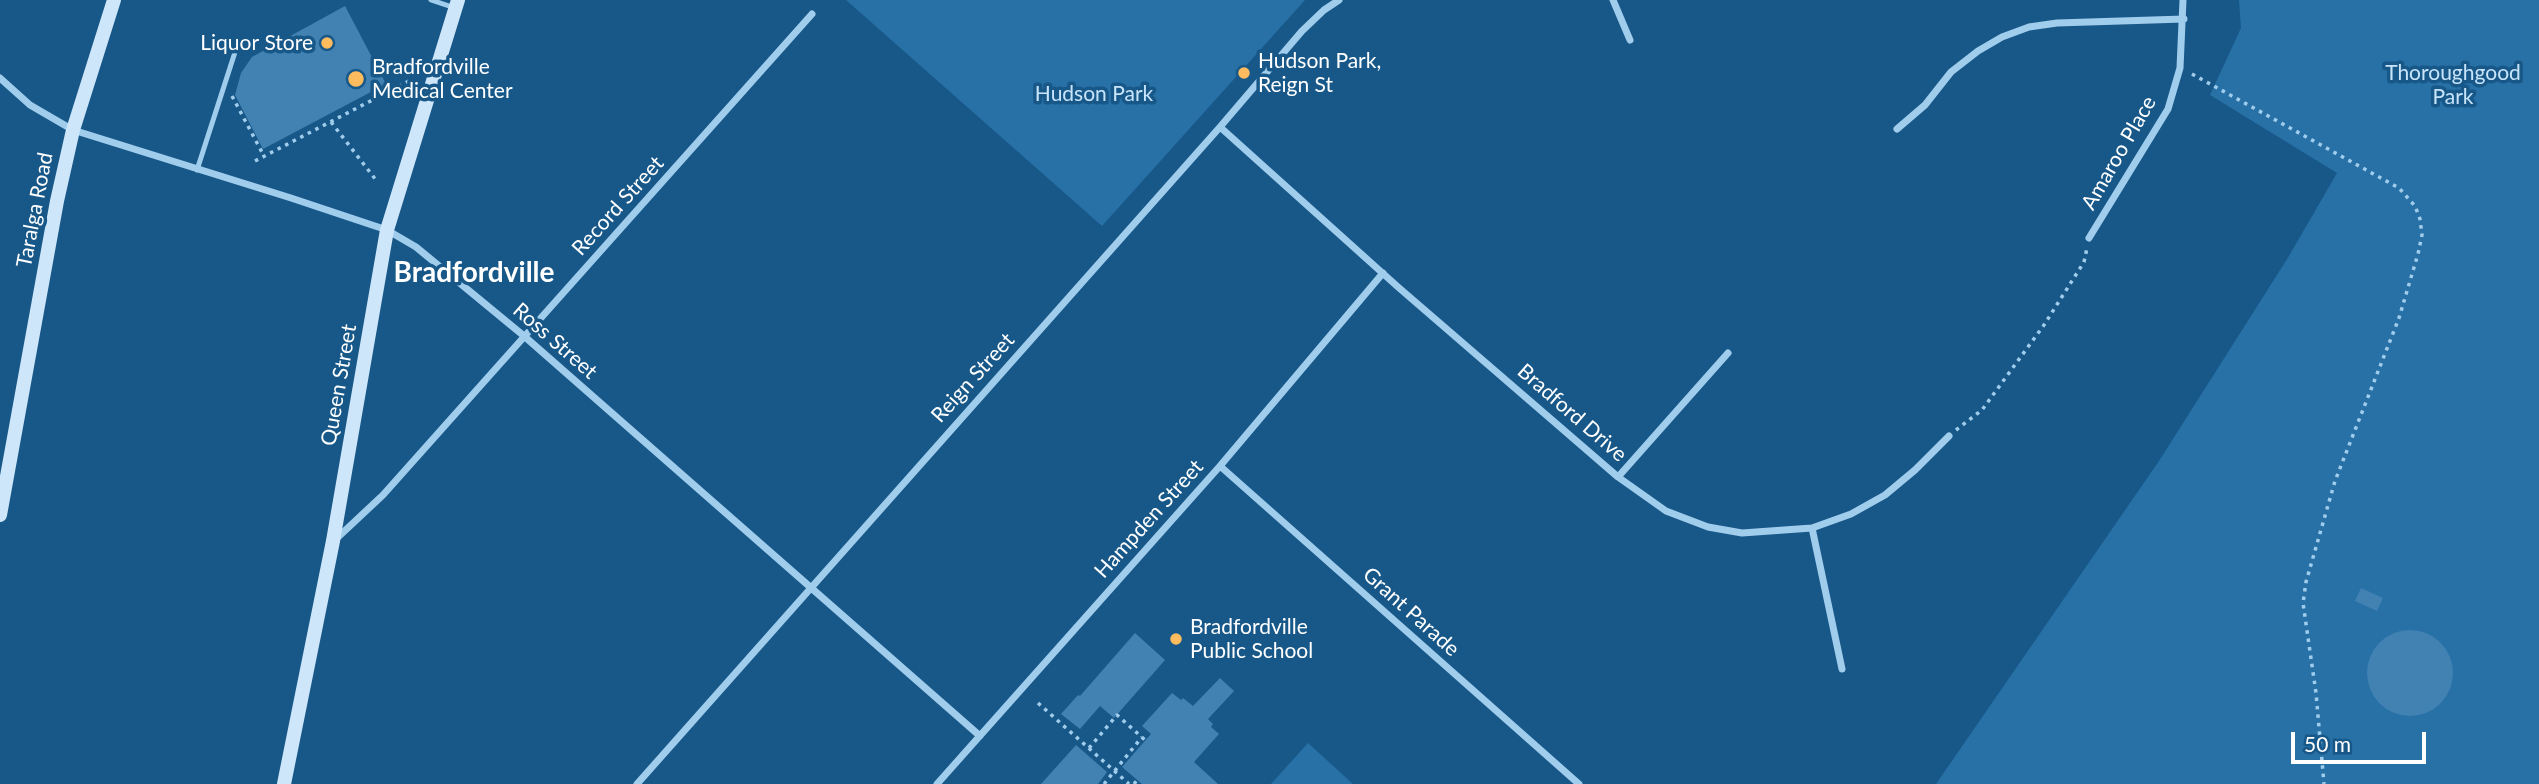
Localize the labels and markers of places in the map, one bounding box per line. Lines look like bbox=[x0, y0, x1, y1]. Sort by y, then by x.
place label: Liquor Store bbox=[200, 30, 313, 56]
marker: Liquor Store bbox=[319, 35, 335, 51]
place label: Hudson Park, Reign St bbox=[1258, 48, 1381, 98]
place label: Bradfordville Medical Center bbox=[372, 54, 513, 104]
marker: Hudson Park, Reign St bbox=[1236, 65, 1252, 81]
marker: Bradfordville Medical Center bbox=[346, 69, 366, 89]
place label: Bradfordville Public School bbox=[1190, 614, 1313, 664]
marker: Bradfordville Public School bbox=[1168, 631, 1184, 647]

